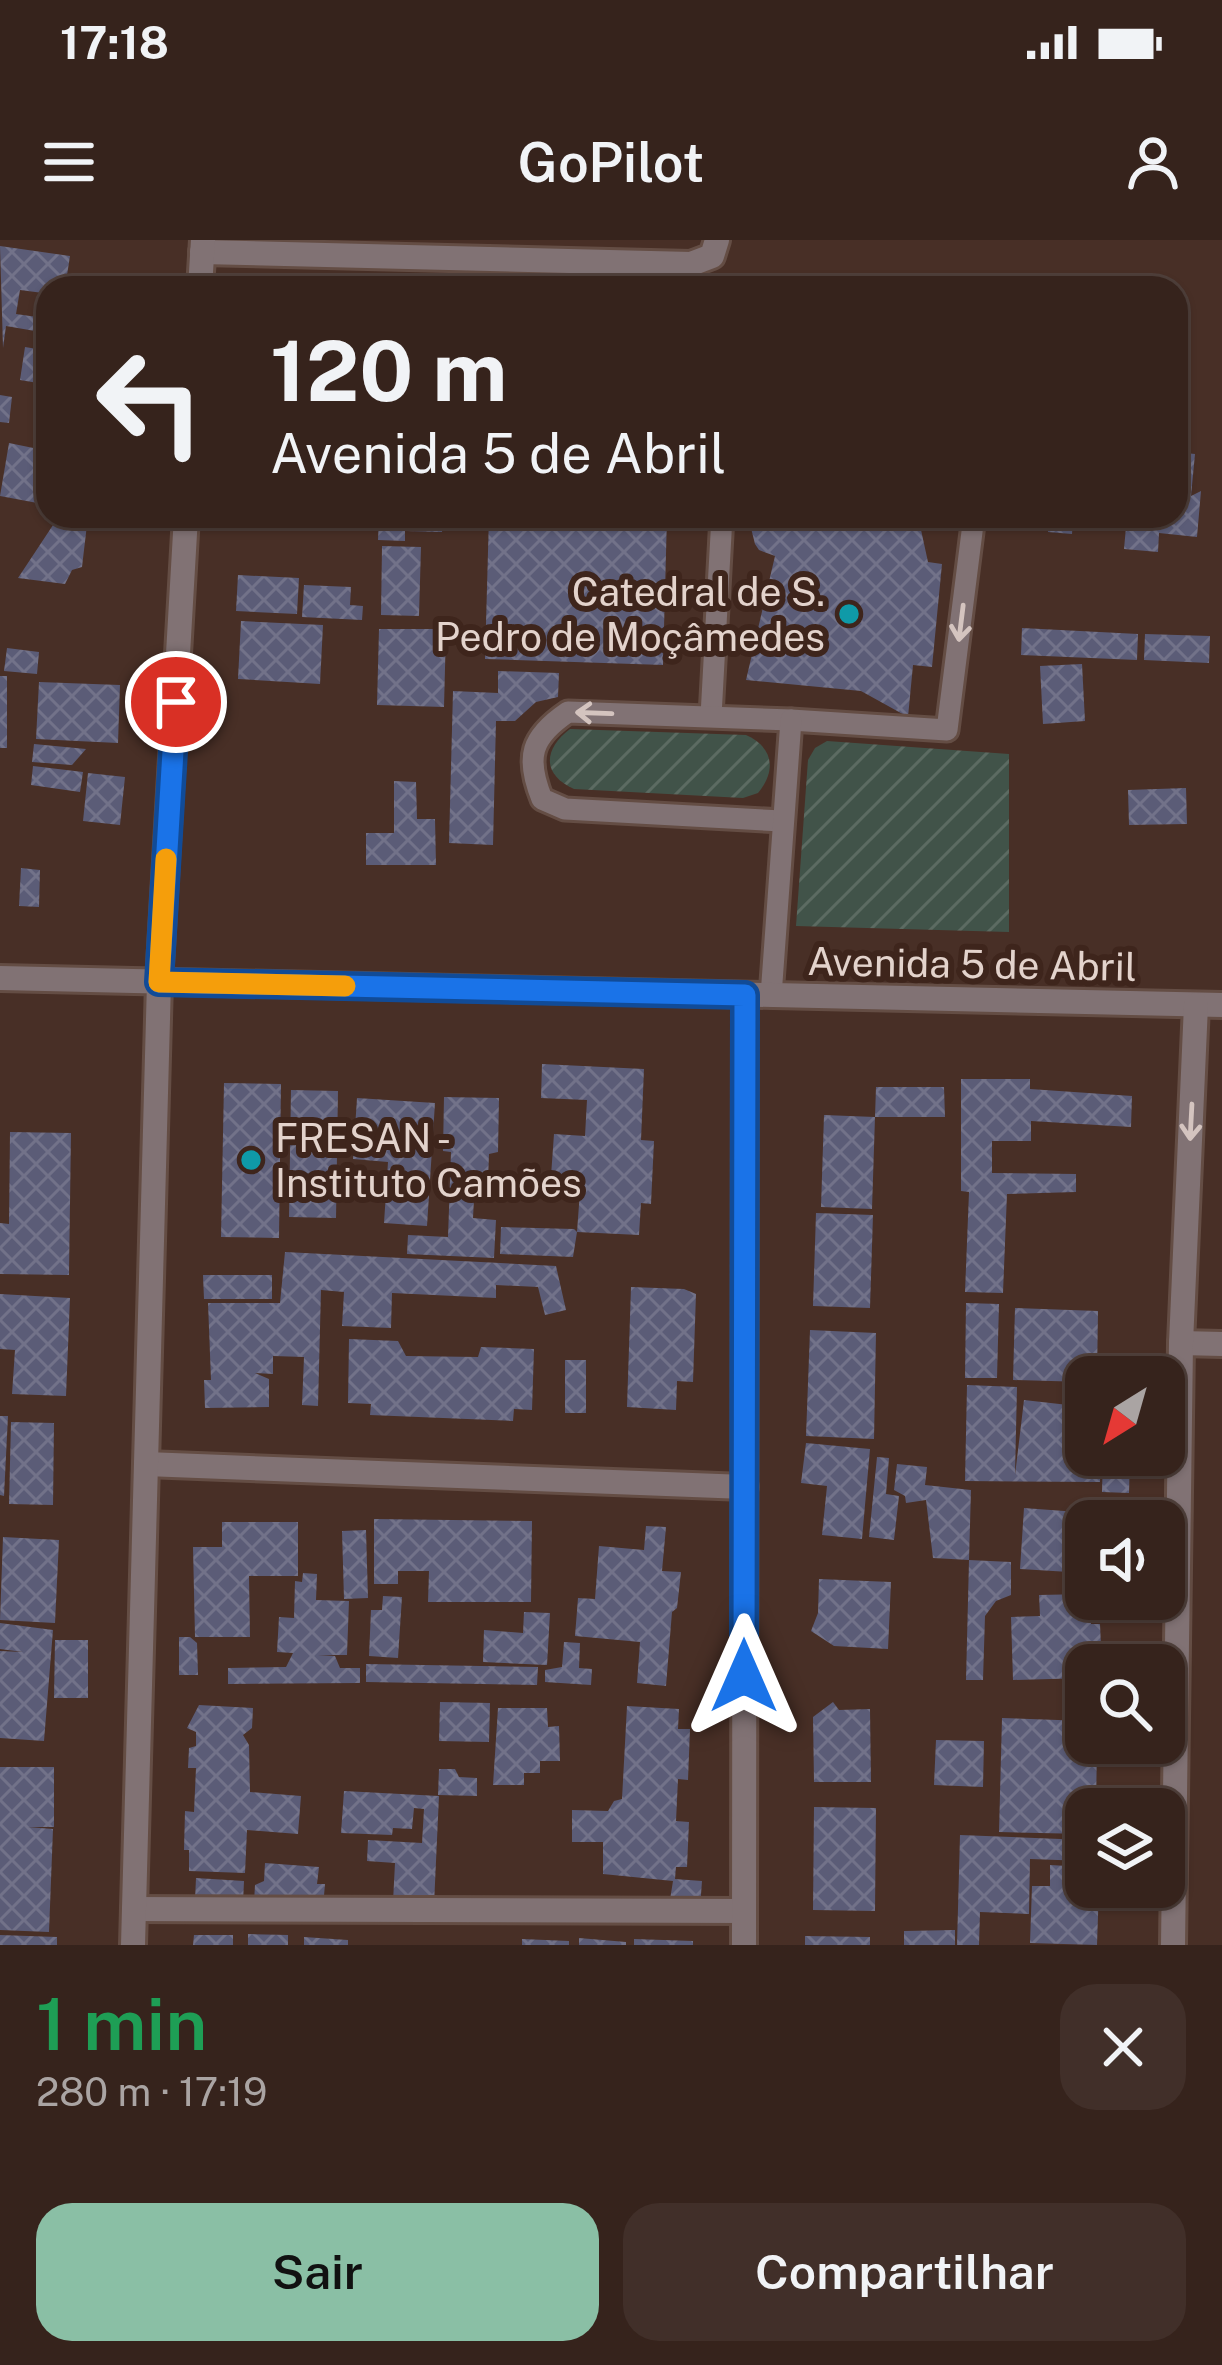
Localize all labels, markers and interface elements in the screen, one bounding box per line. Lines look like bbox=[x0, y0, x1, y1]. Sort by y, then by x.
text: 17:18 bbox=[60, 16, 169, 69]
icon: menu bbox=[36, 129, 102, 195]
icon: person bbox=[1120, 129, 1186, 195]
text: GoPilot bbox=[518, 131, 704, 194]
text: 120 m bbox=[270, 321, 508, 420]
icon: left bbox=[72, 324, 228, 480]
text: Avenida 5 de Abril bbox=[270, 422, 726, 485]
place label: Catedral de S. Pedro de Moçâmedes bbox=[435, 569, 825, 660]
marker: Catedral de S. Pedro de Moçâmedes bbox=[836, 601, 862, 627]
one-way arrow bbox=[949, 603, 971, 642]
pin bbox=[125, 651, 227, 753]
icon: arrive bbox=[143, 669, 209, 735]
one-way arrow bbox=[575, 701, 614, 724]
street label: Avenida 5 de Abril bbox=[807, 938, 1137, 990]
one-way arrow bbox=[1179, 1102, 1202, 1141]
place label: FRESAN - Instituto Camões bbox=[275, 1115, 582, 1206]
marker: FRESAN - Instituto Camões bbox=[238, 1147, 264, 1173]
north arrow bbox=[1065, 1356, 1185, 1476]
map controls bbox=[1065, 1356, 1185, 1908]
button: sound bbox=[1065, 1500, 1185, 1620]
position arrow bbox=[681, 1613, 807, 1739]
button: search bbox=[1065, 1644, 1185, 1764]
button: layers bbox=[1065, 1788, 1185, 1908]
text: 1 min bbox=[36, 1982, 207, 2066]
button: close bbox=[1060, 1984, 1186, 2110]
text: 280 m · 17:19 bbox=[36, 2069, 267, 2115]
button: Sair bbox=[36, 2203, 599, 2341]
button: Compartilhar bbox=[623, 2203, 1186, 2341]

